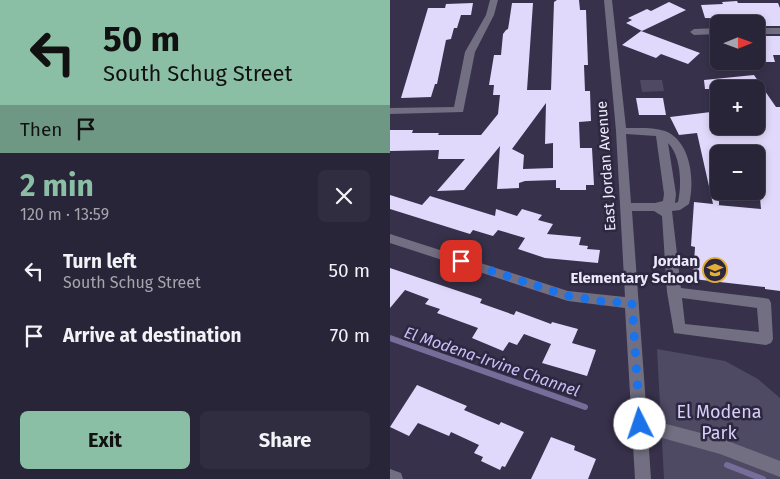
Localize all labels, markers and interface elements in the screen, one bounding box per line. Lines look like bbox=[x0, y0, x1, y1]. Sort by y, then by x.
north arrow bbox=[710, 15, 765, 70]
map controls bbox=[710, 15, 765, 200]
text: 50 m bbox=[103, 18, 180, 60]
icon: left bbox=[20, 20, 85, 85]
text: South Schug Street bbox=[103, 60, 292, 87]
button: + bbox=[710, 80, 765, 135]
street label: East Jordan Avenue bbox=[592, 100, 620, 232]
icon: arrive bbox=[72, 115, 100, 143]
text: Then bbox=[20, 118, 62, 141]
button: − bbox=[710, 145, 765, 200]
text: 2 min bbox=[20, 168, 94, 204]
button: close bbox=[318, 170, 370, 222]
text: 120 m · 13:59 bbox=[20, 205, 109, 224]
pin bbox=[440, 240, 482, 282]
icon: arrive bbox=[447, 247, 475, 275]
text: Turn left bbox=[63, 250, 137, 273]
place label: Jordan Elementary School bbox=[570, 252, 699, 287]
icon: left bbox=[20, 257, 48, 285]
school or university icon: Jordan Elementary School bbox=[702, 257, 728, 283]
text: 50 m bbox=[329, 259, 370, 282]
text: South Schug Street bbox=[63, 273, 201, 292]
icon: arrive bbox=[20, 322, 48, 350]
water label: El Modena-Irvine Channel bbox=[402, 322, 582, 400]
text: Arrive at destination bbox=[63, 324, 242, 347]
text: 70 m bbox=[330, 324, 370, 347]
position arrow bbox=[613, 397, 665, 449]
park label: El Modena Park bbox=[677, 401, 761, 444]
button: Exit bbox=[20, 411, 190, 469]
button: Share bbox=[200, 411, 370, 469]

